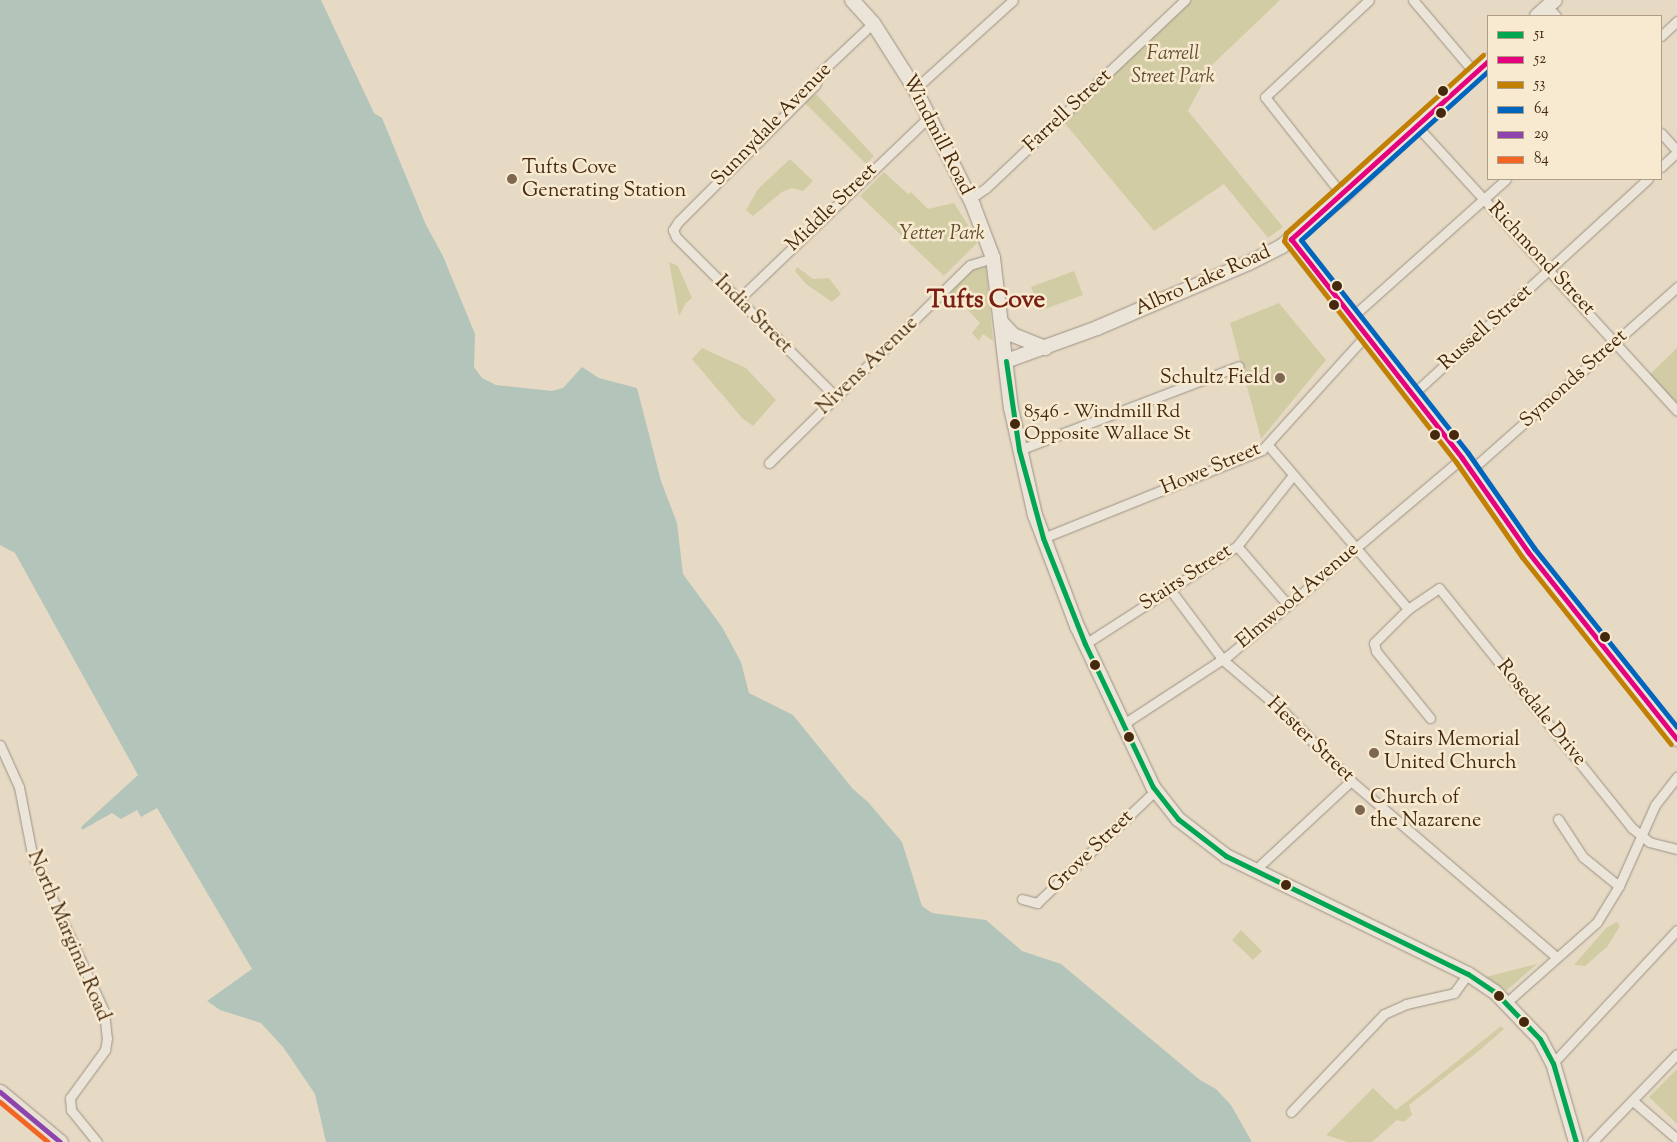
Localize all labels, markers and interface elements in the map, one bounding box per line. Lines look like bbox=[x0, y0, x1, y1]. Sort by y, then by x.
legend bbox=[1487, 15, 1662, 180]
text: 51 bbox=[1534, 24, 1544, 45]
park label: Farrell Street Park bbox=[1131, 42, 1215, 89]
text: 52 bbox=[1534, 49, 1546, 70]
street label: Sunnydale Avenue bbox=[707, 58, 837, 192]
street label: Farrell Street bbox=[1019, 64, 1117, 158]
street label: Windmill Road bbox=[896, 71, 978, 199]
text: 53 bbox=[1534, 74, 1545, 95]
unlabelled marker bbox=[1438, 86, 1448, 96]
text: 64 bbox=[1534, 99, 1549, 120]
unlabelled marker bbox=[1436, 108, 1446, 118]
text: 29 bbox=[1534, 124, 1548, 145]
text: 84 bbox=[1534, 149, 1549, 170]
place label: Tufts Cove Generating Station bbox=[522, 156, 686, 203]
street label: Middle Street bbox=[782, 159, 882, 257]
marker: Tufts Cove Generating Station bbox=[506, 173, 518, 185]
street label: Richmond Street bbox=[1482, 197, 1600, 321]
park label: Yetter Park bbox=[899, 222, 985, 246]
street label: Albro Lake Road bbox=[1131, 240, 1275, 322]
street label: India Street bbox=[709, 271, 797, 359]
street label: Russell Street bbox=[1434, 280, 1538, 376]
unlabelled marker bbox=[1332, 281, 1342, 291]
district label: Tufts Cove bbox=[927, 286, 1045, 316]
unlabelled marker bbox=[1329, 300, 1339, 310]
street label: Nivens Avenue bbox=[812, 312, 924, 420]
street label: Symonds Street bbox=[1515, 325, 1633, 433]
place label: Schultz Field bbox=[1160, 366, 1270, 390]
marker: Schultz Field bbox=[1274, 372, 1286, 384]
place label: 8546 - Windmill Rd Opposite Wallace St bbox=[1024, 402, 1191, 446]
marker: 8546 - Windmill Rd Opposite Wallace St bbox=[1010, 419, 1020, 429]
unlabelled marker bbox=[1430, 430, 1440, 440]
unlabelled marker bbox=[1449, 430, 1459, 440]
street label: Howe Street bbox=[1158, 437, 1264, 501]
street label: Elmwood Avenue bbox=[1232, 538, 1364, 654]
street label: Stairs Street bbox=[1136, 539, 1236, 617]
unlabelled marker bbox=[1600, 632, 1610, 642]
street label: Rosedale Drive bbox=[1491, 655, 1591, 771]
unlabelled marker bbox=[1090, 660, 1100, 670]
street label: Hester Street bbox=[1261, 692, 1359, 788]
place label: Stairs Memorial United Church bbox=[1384, 729, 1520, 776]
unlabelled marker bbox=[1124, 732, 1134, 742]
marker: Stairs Memorial United Church bbox=[1368, 747, 1380, 759]
place label: Church of the Nazarene bbox=[1370, 786, 1481, 833]
marker: Church of the Nazarene bbox=[1354, 804, 1366, 816]
street label: Grove Street bbox=[1043, 805, 1139, 899]
street label: North Marginal Road bbox=[21, 847, 115, 1025]
unlabelled marker bbox=[1281, 880, 1291, 890]
unlabelled marker bbox=[1494, 991, 1504, 1001]
unlabelled marker bbox=[1519, 1017, 1529, 1027]

